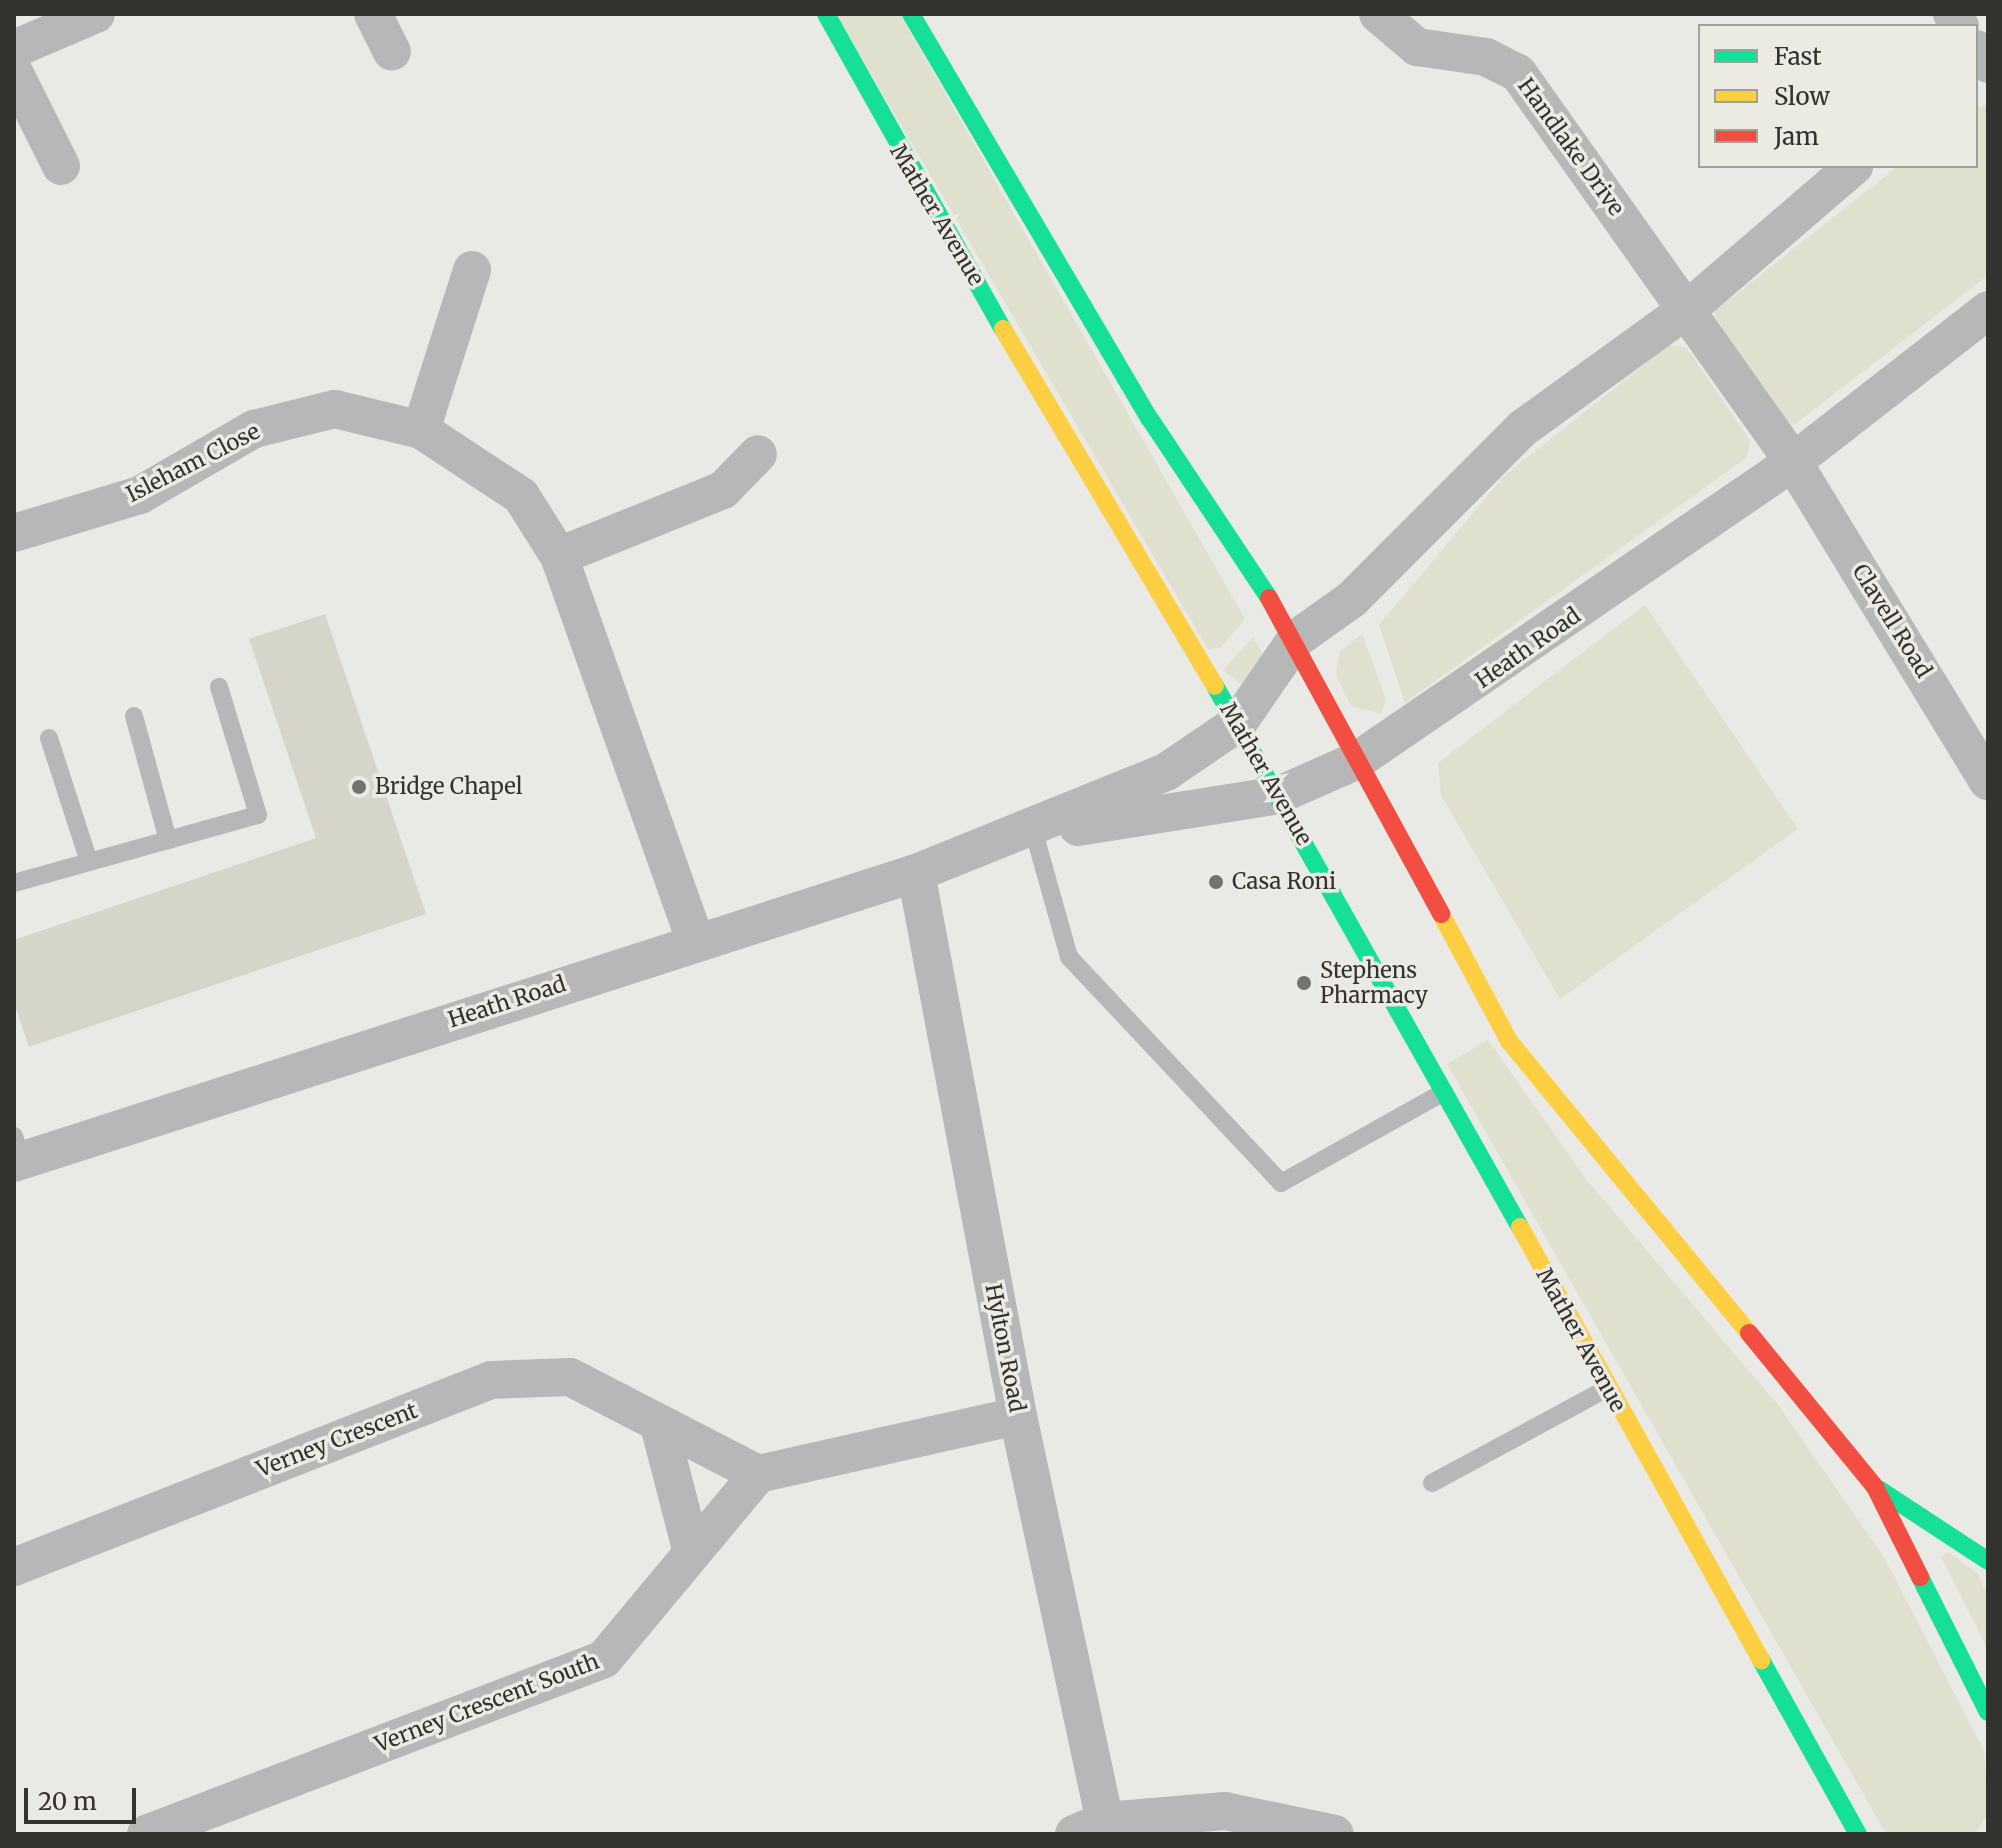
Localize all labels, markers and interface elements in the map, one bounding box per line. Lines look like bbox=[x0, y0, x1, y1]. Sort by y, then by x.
legend bbox=[1698, 24, 1978, 168]
text: Fast bbox=[1774, 41, 1822, 72]
street label: Handlake Drive bbox=[1512, 73, 1630, 221]
text: Slow bbox=[1774, 81, 1830, 112]
text: Jam bbox=[1774, 121, 1819, 152]
street label: Mather Avenue bbox=[884, 140, 990, 290]
street label: Isleham Close bbox=[122, 418, 264, 508]
street label: Clavell Road bbox=[1847, 559, 1937, 683]
street label: Heath Road bbox=[1470, 602, 1586, 694]
street label: Mather Avenue bbox=[1215, 698, 1317, 850]
place label: Bridge Chapel bbox=[375, 774, 523, 800]
marker: Bridge Chapel bbox=[350, 778, 368, 796]
place label: Casa Roni bbox=[1232, 869, 1336, 895]
marker: Casa Roni bbox=[1207, 873, 1225, 891]
place label: Stephens Pharmacy bbox=[1320, 957, 1428, 1008]
street label: Heath Road bbox=[445, 971, 569, 1033]
marker: Stephens Pharmacy bbox=[1295, 974, 1313, 992]
street label: Mather Avenue bbox=[1531, 1264, 1631, 1416]
street label: Hylton Road bbox=[980, 1282, 1030, 1414]
street label: Verney Crescent bbox=[253, 1397, 421, 1483]
street label: Verney Crescent South bbox=[371, 1648, 603, 1758]
scale bar bbox=[28, 1772, 140, 1822]
text: 20 m bbox=[38, 1786, 97, 1817]

